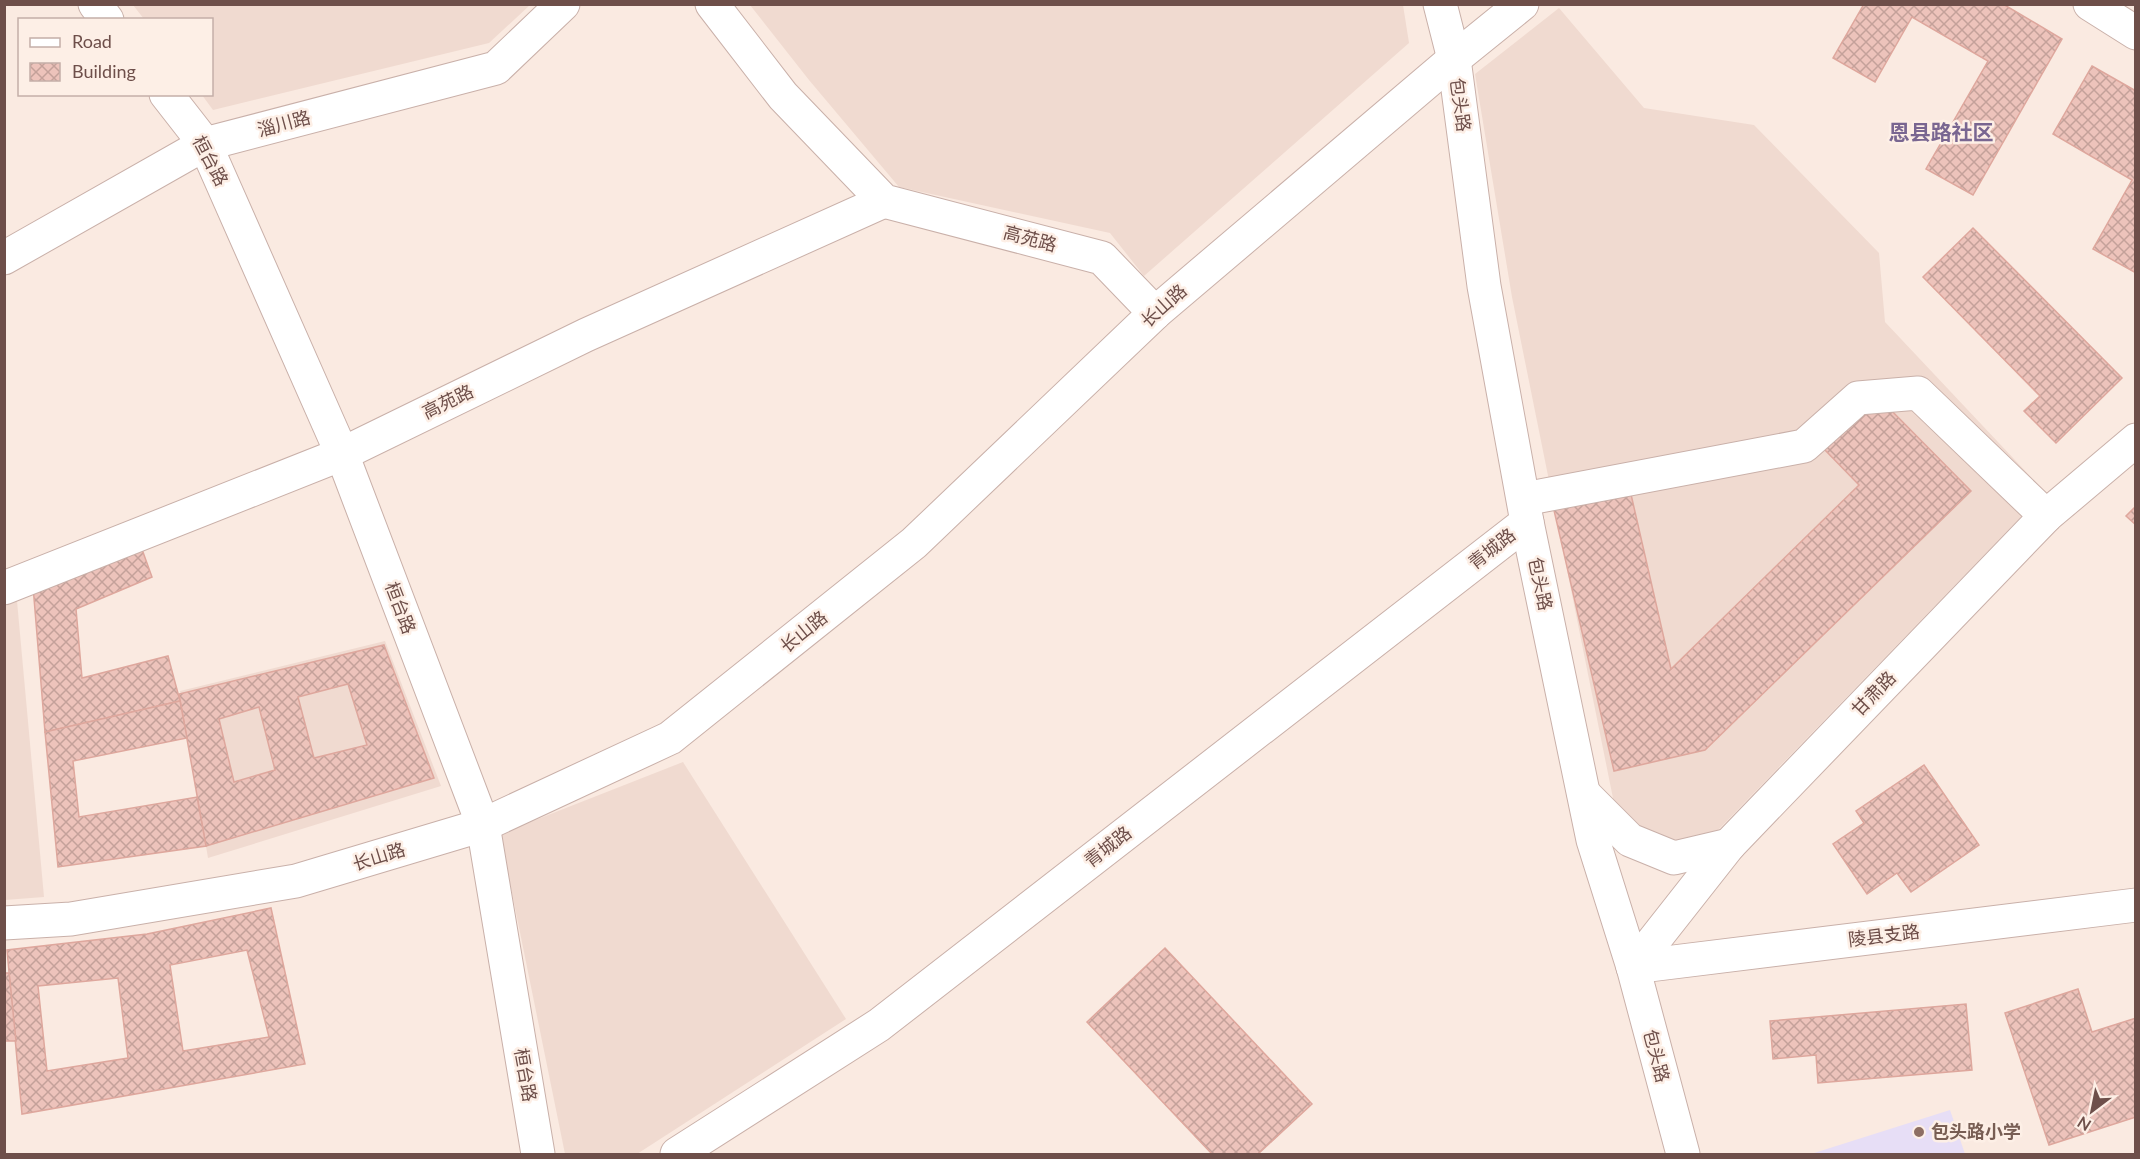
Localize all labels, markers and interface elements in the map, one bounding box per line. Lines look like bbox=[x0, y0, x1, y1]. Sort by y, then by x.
legend bbox=[18, 18, 213, 96]
text: Road bbox=[72, 30, 112, 52]
text: Building bbox=[72, 60, 136, 82]
street label: 包头路 bbox=[1446, 77, 1476, 133]
street label: 淄川路 bbox=[255, 105, 313, 141]
district label: 恩县路社区 bbox=[1889, 119, 1994, 144]
street label: 桓台路 bbox=[188, 132, 233, 190]
street label: 高苑路 bbox=[1001, 220, 1059, 256]
street label: 长山路 bbox=[1136, 279, 1191, 331]
street label: 高苑路 bbox=[418, 379, 477, 423]
street label: 青城路 bbox=[1463, 523, 1519, 574]
street label: 包头路 bbox=[1525, 555, 1557, 612]
street label: 桓台路 bbox=[381, 578, 421, 637]
street label: 长山路 bbox=[775, 606, 831, 657]
street label: 甘肃路 bbox=[1847, 666, 1900, 720]
street label: 青城路 bbox=[1079, 821, 1135, 872]
street label: 长山路 bbox=[350, 838, 408, 874]
street label: 陵县支路 bbox=[1847, 920, 1921, 950]
street label: 包头路 bbox=[1639, 1027, 1675, 1085]
street label: 桓台路 bbox=[510, 1046, 542, 1103]
north arrow bbox=[2062, 1081, 2122, 1141]
text: N bbox=[2074, 1113, 2094, 1135]
place label: 包头路小学 bbox=[1931, 1120, 2021, 1142]
marker: 包头路小学 bbox=[1912, 1125, 1926, 1139]

